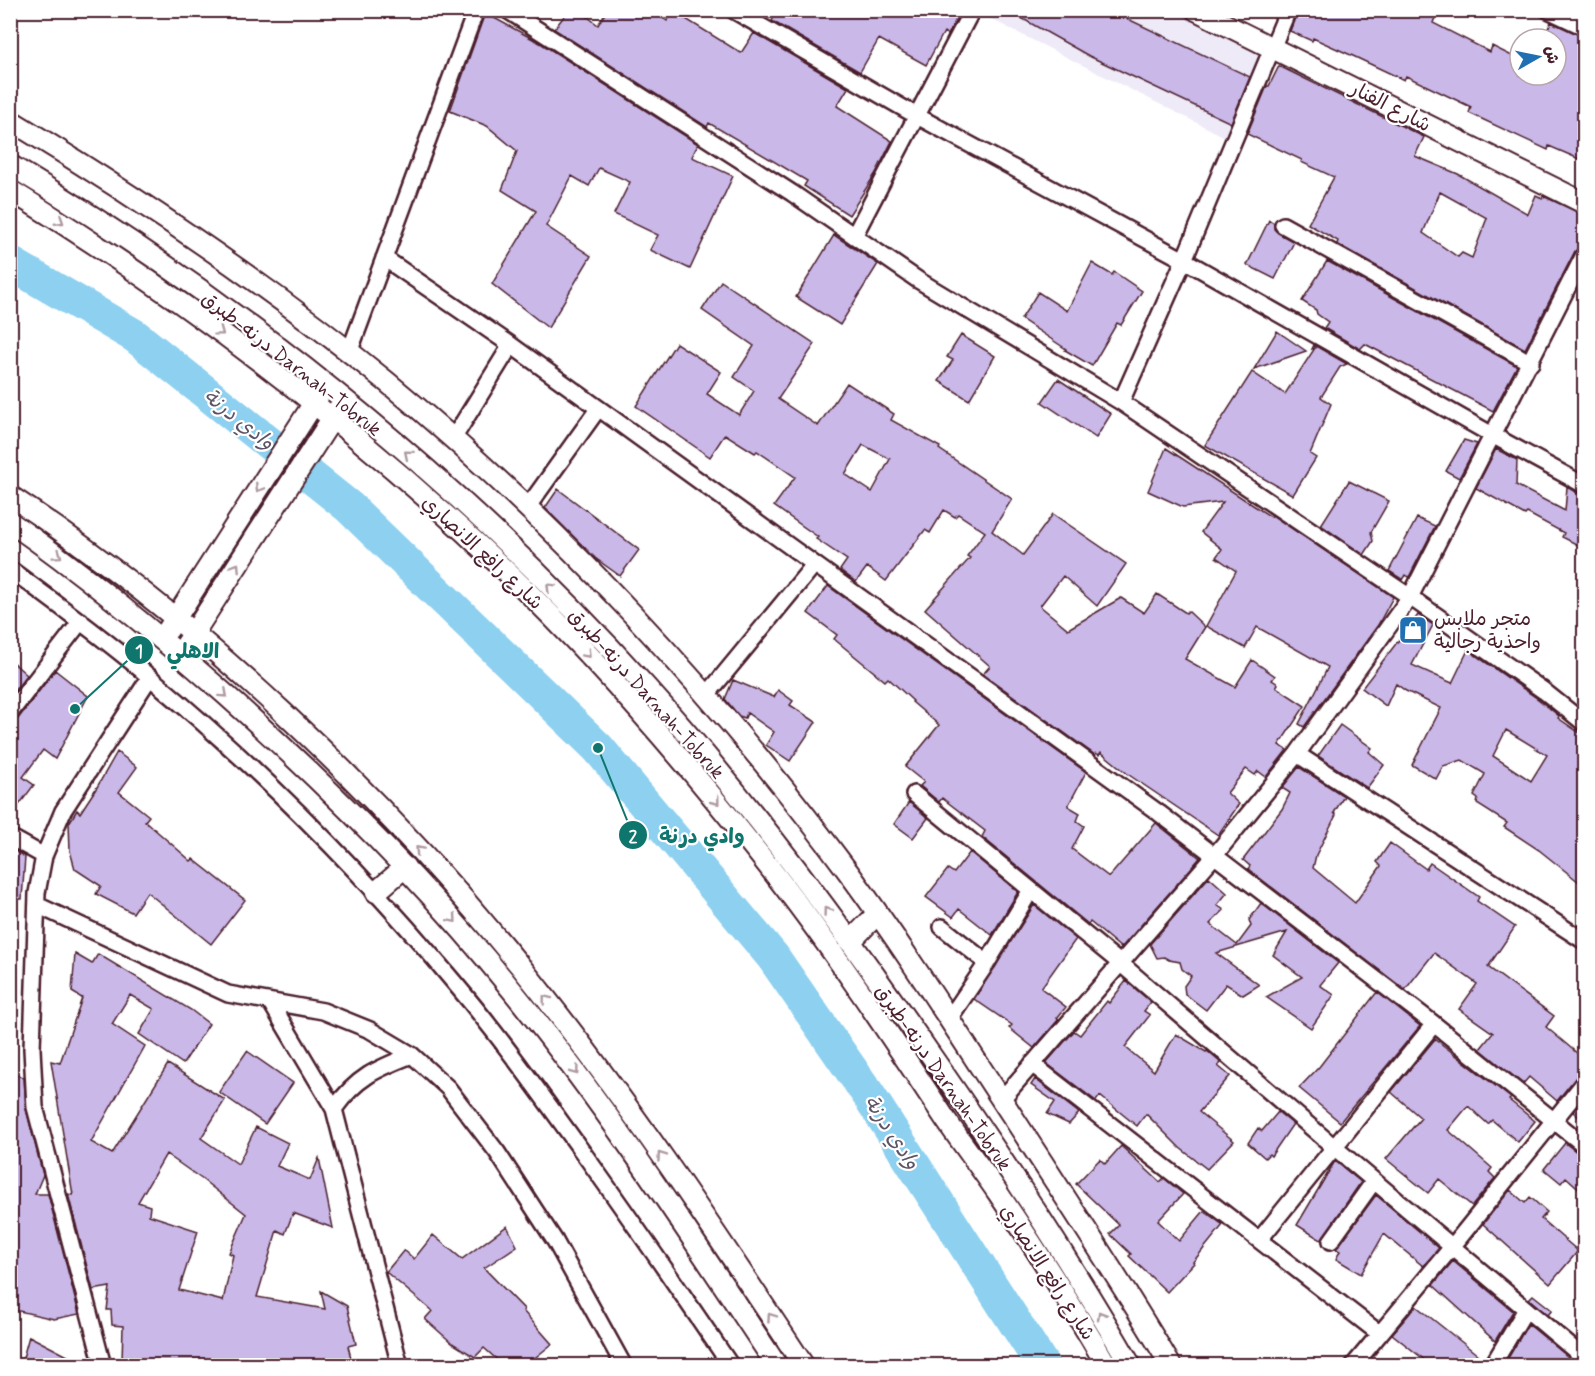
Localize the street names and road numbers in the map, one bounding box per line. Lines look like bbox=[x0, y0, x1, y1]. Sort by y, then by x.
street label: شارع الفنار bbox=[1344, 75, 1435, 139]
street label: درنه-طبرق Darnah-Tobruk bbox=[195, 285, 387, 443]
street label: شارع رافع الانصاري bbox=[415, 490, 549, 616]
street label: درنه-طبرق Darnah-Tobruk bbox=[562, 603, 730, 785]
street label: درنه-طبرق Darnah-Tobruk bbox=[868, 979, 1017, 1176]
street label: شارع رافع الانصاري bbox=[993, 1200, 1101, 1346]

